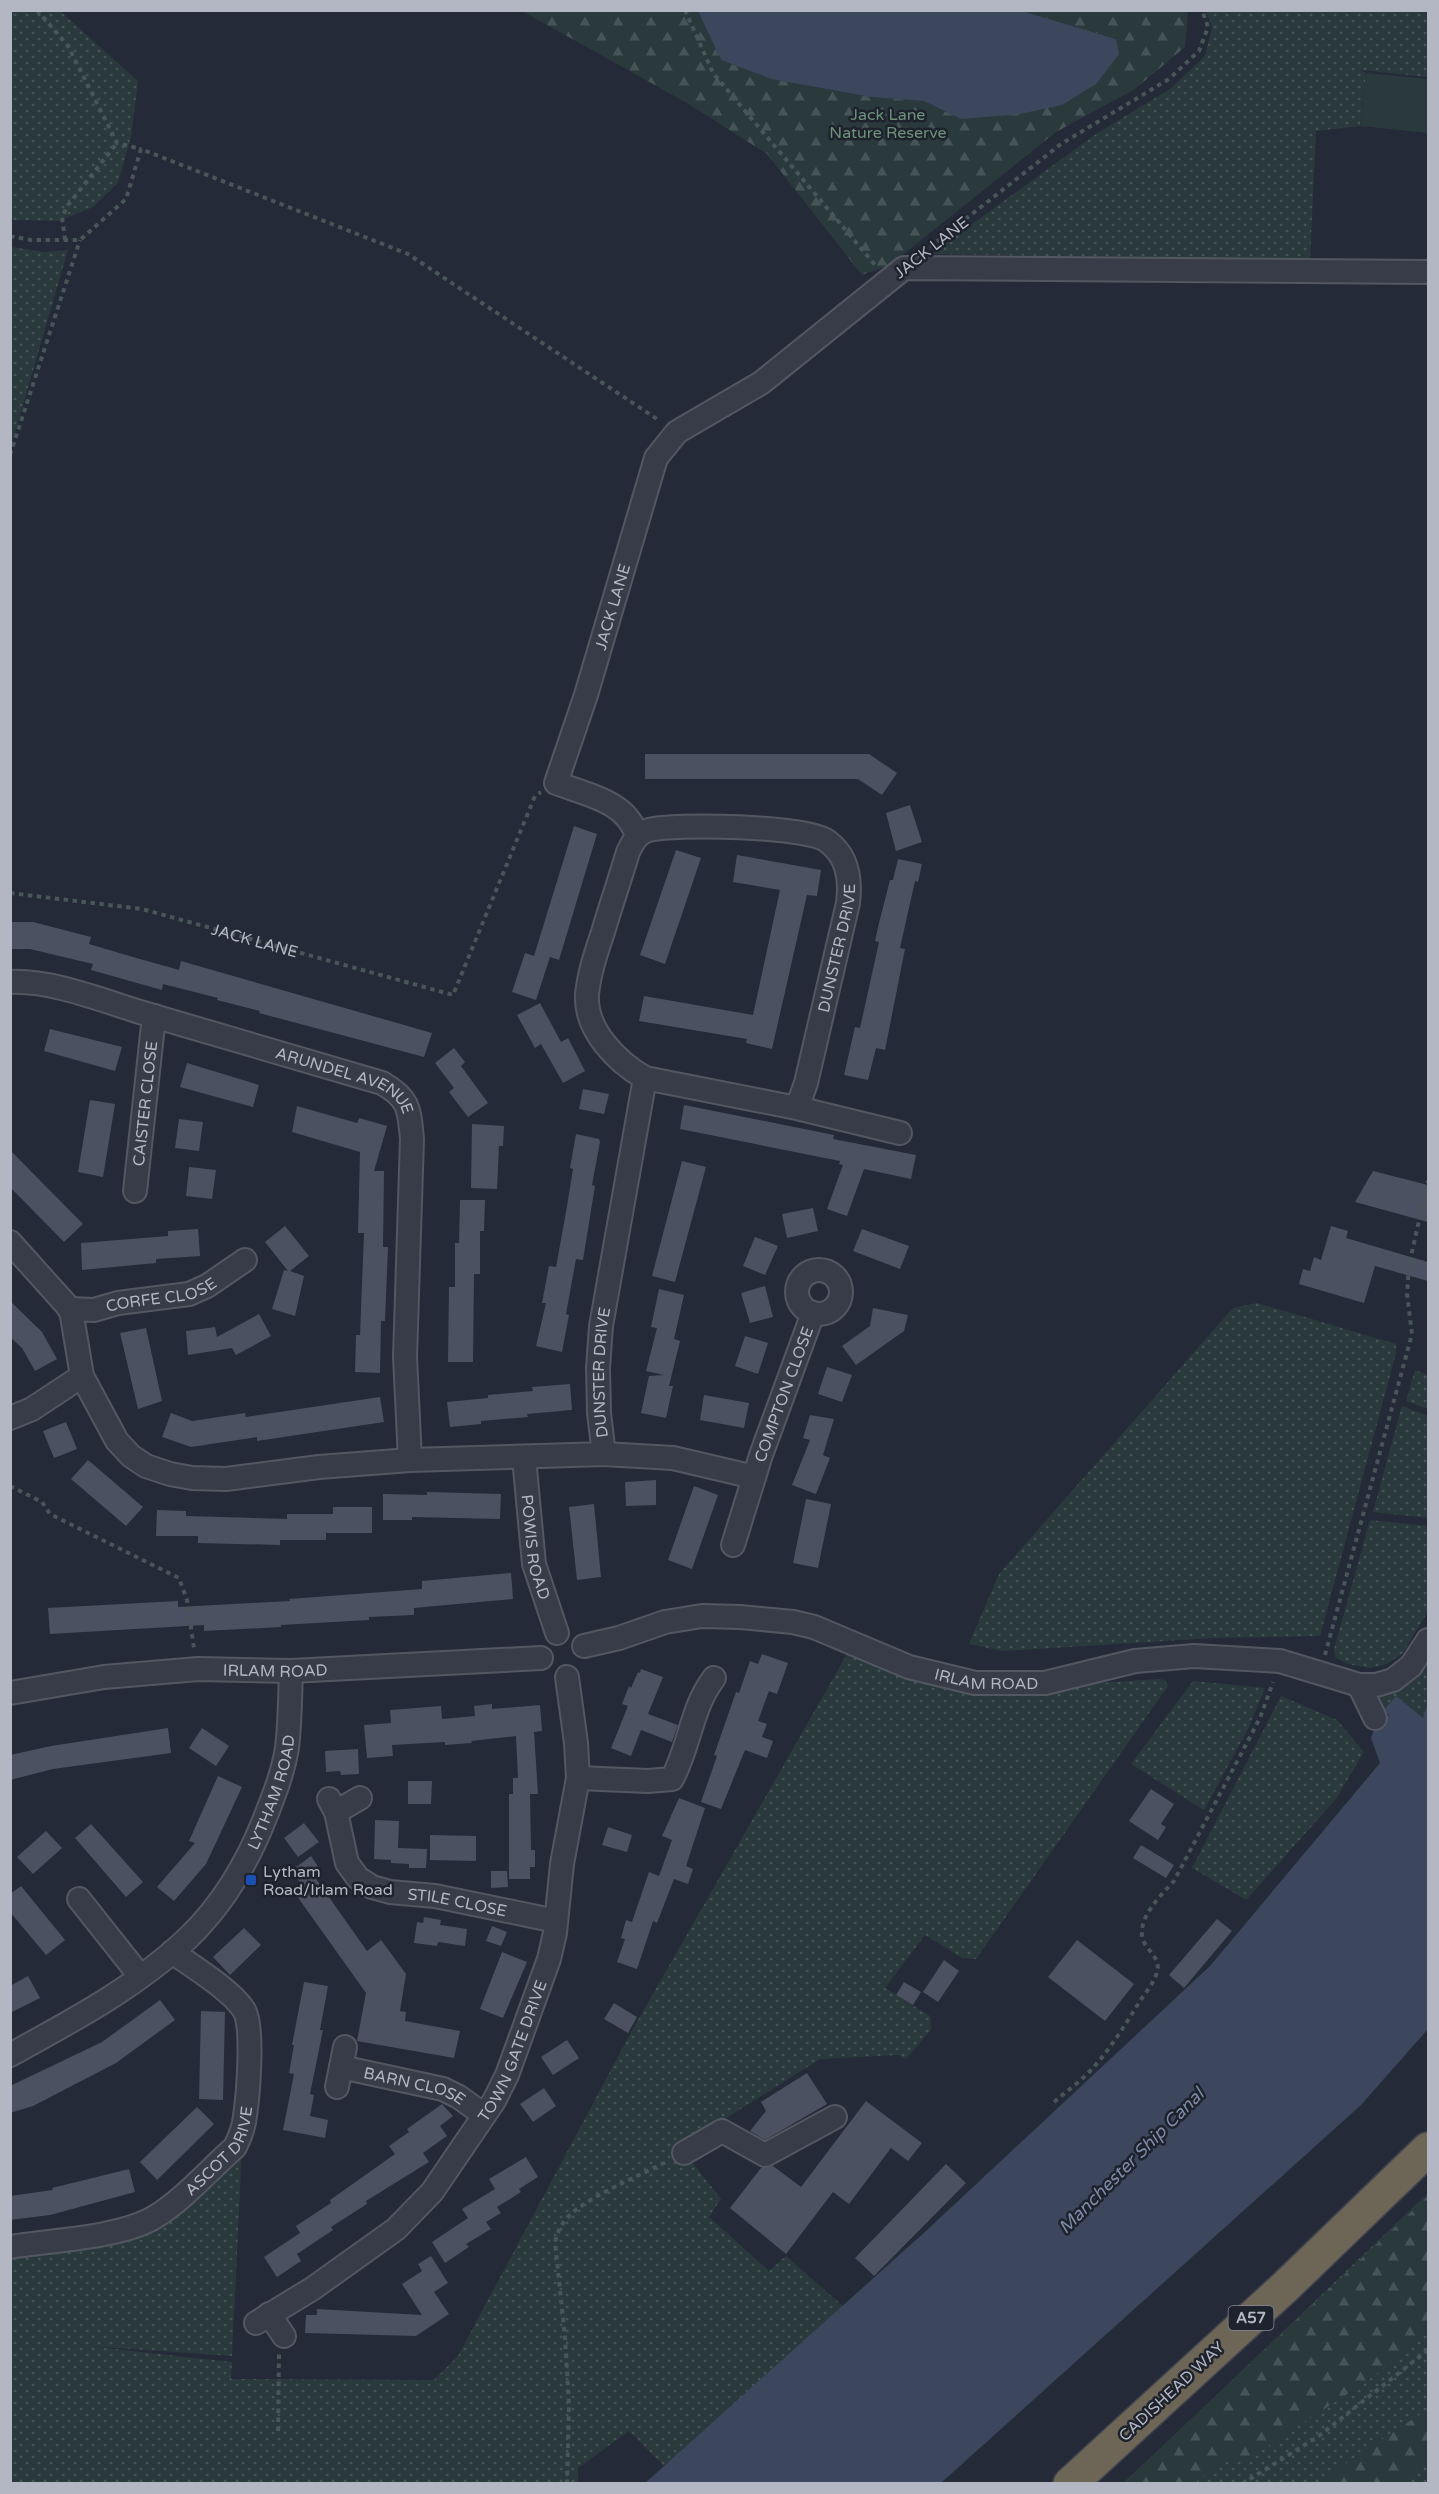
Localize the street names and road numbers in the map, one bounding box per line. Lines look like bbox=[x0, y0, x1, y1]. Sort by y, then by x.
street label: JACK LANE bbox=[890, 212, 973, 283]
street label: JACK LANE bbox=[591, 561, 635, 653]
street label: DUNSTER DRIVE bbox=[814, 884, 860, 1015]
street label: JACK LANE bbox=[209, 920, 300, 963]
street label: CAISTER CLOSE bbox=[129, 1040, 162, 1167]
street label: ARUNDEL AVENUE bbox=[273, 1043, 418, 1117]
street label: CORFE CLOSE bbox=[104, 1273, 221, 1317]
street label: DUNSTER DRIVE bbox=[589, 1306, 615, 1439]
street label: COMPTON CLOSE bbox=[750, 1324, 818, 1465]
street label: POWIS ROAD bbox=[516, 1494, 554, 1602]
street label: IRLAM ROAD bbox=[223, 1660, 328, 1682]
street label: IRLAM ROAD bbox=[932, 1665, 1038, 1694]
street label: LYTHAM ROAD bbox=[243, 1734, 299, 1853]
street label: STILE CLOSE bbox=[407, 1885, 509, 1922]
street label: TOWN GATE DRIVE bbox=[474, 1977, 552, 2126]
street label: BARN CLOSE bbox=[362, 2063, 469, 2110]
street label: ASCOT DRIVE bbox=[181, 2105, 257, 2200]
road number: A57 bbox=[1228, 2306, 1274, 2330]
street label: CADISHEAD WAY bbox=[1115, 2338, 1229, 2446]

